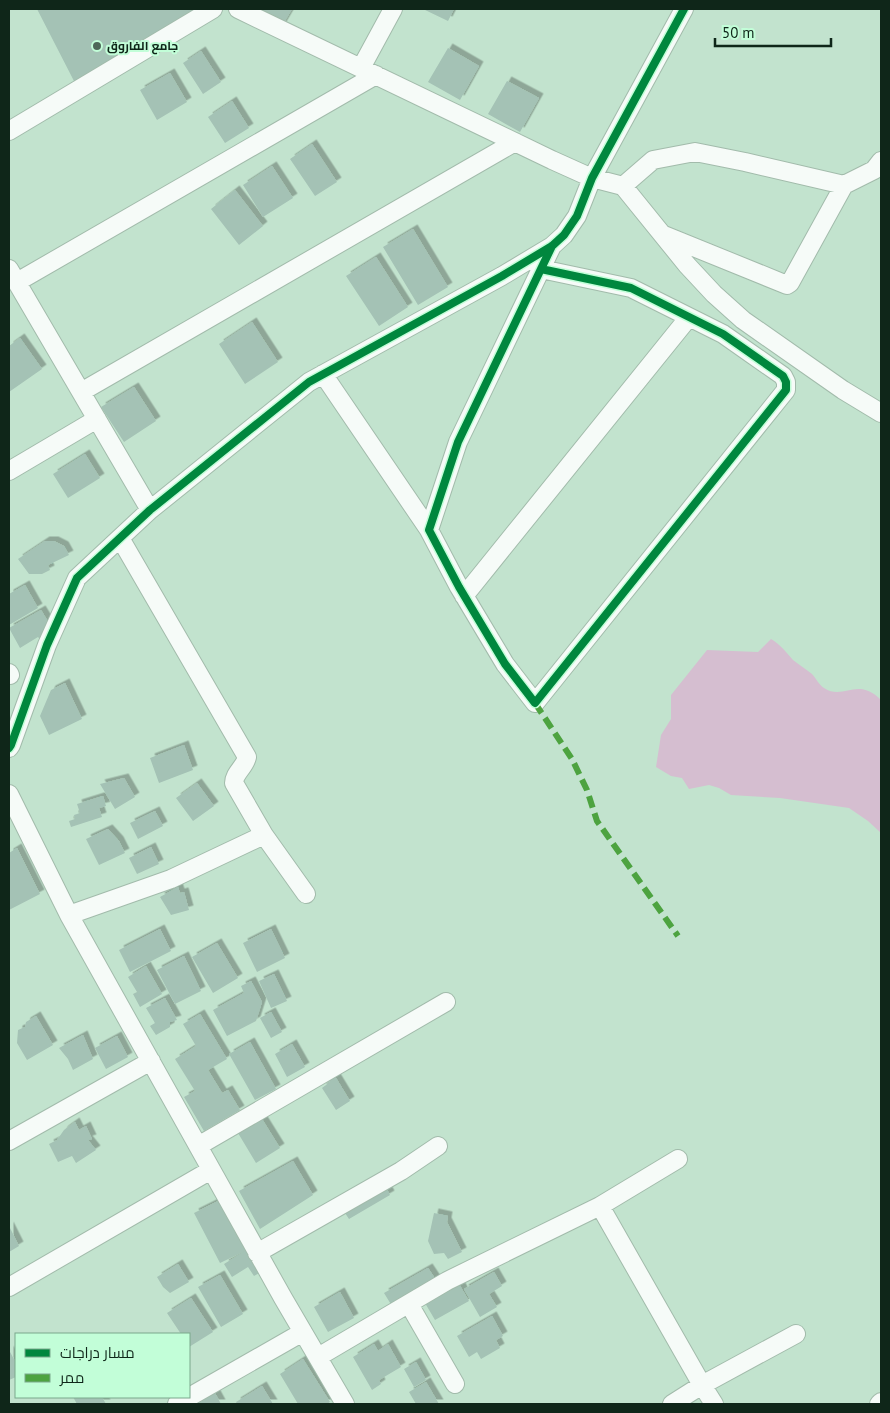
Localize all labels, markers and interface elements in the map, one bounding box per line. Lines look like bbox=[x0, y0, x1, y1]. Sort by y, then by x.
scale bar bbox=[715, 15, 831, 47]
text: 50 m bbox=[722, 23, 755, 42]
place label: جامع الفاروق bbox=[107, 38, 178, 55]
marker: جامع الفاروق bbox=[91, 40, 103, 52]
legend bbox=[15, 1333, 190, 1398]
text: مسار دراجات bbox=[60, 1343, 135, 1362]
text: ممر bbox=[59, 1368, 84, 1387]

